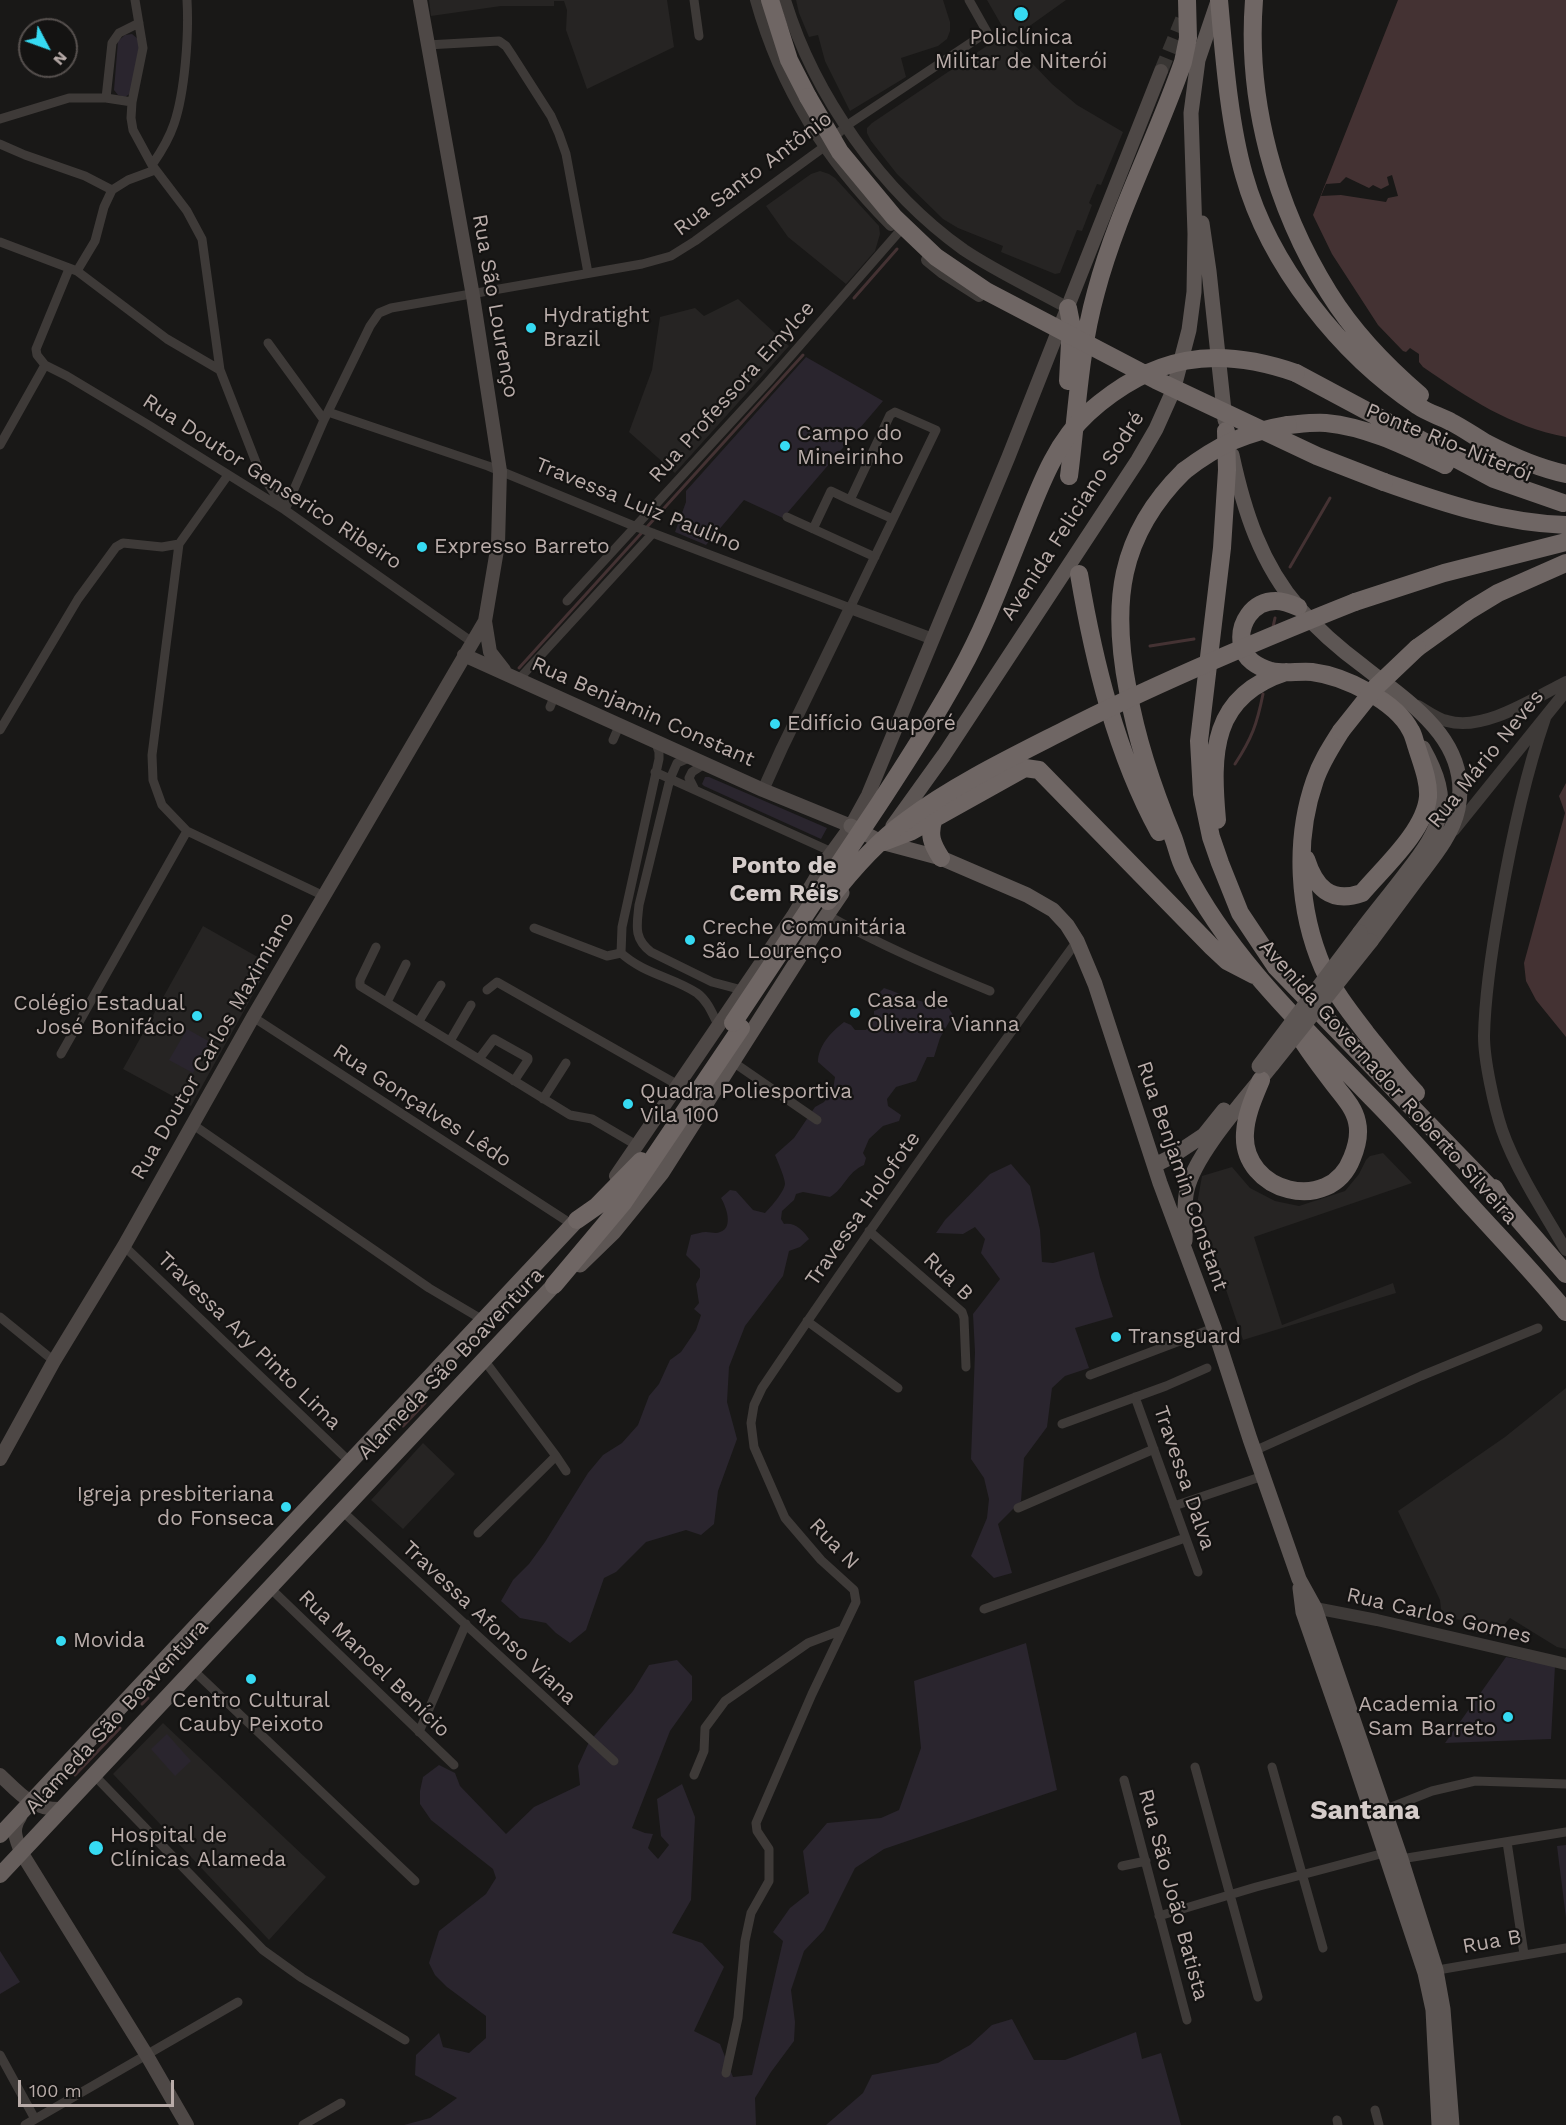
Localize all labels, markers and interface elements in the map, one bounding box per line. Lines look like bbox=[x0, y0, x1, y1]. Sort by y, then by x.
marker: Policlínica Militar de Niterói bbox=[1012, 5, 1030, 23]
north arrow bbox=[18, 18, 78, 78]
place label: Policlínica Militar de Niterói bbox=[935, 25, 1107, 75]
text: N bbox=[49, 48, 72, 70]
street label: Rua Santo Antônio bbox=[669, 106, 837, 242]
street label: Rua São Lourenço bbox=[466, 212, 524, 400]
street label: Rua Professora Emylce bbox=[644, 296, 820, 488]
place label: Hydratight Brazil bbox=[543, 303, 649, 353]
marker: Hydratight Brazil bbox=[524, 321, 538, 335]
street label: Rua Doutor Genserico Ribeiro bbox=[138, 389, 406, 575]
street label: Ponte Rio-Niterói bbox=[1362, 398, 1536, 488]
street label: Avenida Feliciano Sodré bbox=[996, 407, 1150, 625]
place label: Campo do Mineirinho bbox=[797, 421, 904, 471]
marker: Campo do Mineirinho bbox=[778, 439, 792, 453]
street label: Travessa Luiz Paulino bbox=[531, 452, 745, 558]
place label: Expresso Barreto bbox=[434, 534, 610, 560]
marker: Expresso Barreto bbox=[415, 540, 429, 554]
street label: Rua Benjamin Constant bbox=[528, 651, 758, 773]
street label: Rua Mário Neves bbox=[1423, 685, 1549, 833]
place label: Edifício Guaporé bbox=[787, 711, 956, 737]
marker: Edifício Guaporé bbox=[768, 717, 782, 731]
district label: Ponto de Cem Réis bbox=[729, 852, 839, 908]
street label: Rua Doutor Carlos Maximiano bbox=[126, 908, 300, 1184]
place label: Creche Comunitária São Lourenço bbox=[702, 915, 906, 965]
marker: Creche Comunitária São Lourenço bbox=[683, 933, 697, 947]
street label: Avenida Governador Roberto Silveira bbox=[1253, 934, 1523, 1230]
place label: Casa de Oliveira Vianna bbox=[867, 988, 1020, 1038]
place label: Colégio Estadual José Bonifácio bbox=[13, 991, 185, 1041]
marker: Casa de Oliveira Vianna bbox=[848, 1006, 862, 1020]
marker: Colégio Estadual José Bonifácio bbox=[190, 1009, 204, 1023]
street label: Rua Gonçalves Lêdo bbox=[328, 1039, 516, 1173]
street label: Rua Benjamin Constant bbox=[1131, 1058, 1233, 1294]
place label: Quadra Poliesportiva Vila 100 bbox=[640, 1079, 852, 1129]
marker: Quadra Poliesportiva Vila 100 bbox=[621, 1097, 635, 1111]
street label: Travessa Holofote bbox=[800, 1127, 926, 1291]
street label: Travessa Ary Pinto Lima bbox=[152, 1247, 346, 1435]
street label: Rua B bbox=[918, 1247, 978, 1307]
street label: Alameda São Boaventura bbox=[353, 1263, 549, 1465]
place label: Transguard bbox=[1128, 1324, 1241, 1350]
marker: Transguard bbox=[1109, 1330, 1123, 1344]
street label: Travessa Dalva bbox=[1148, 1403, 1220, 1553]
place label: Igreja presbiteriana do Fonseca bbox=[77, 1482, 274, 1532]
marker: Igreja presbiteriana do Fonseca bbox=[279, 1500, 293, 1514]
street label: Rua N bbox=[804, 1513, 864, 1575]
street label: Travessa Afonso Viana bbox=[397, 1536, 581, 1710]
street label: Rua Carlos Gomes bbox=[1344, 1582, 1534, 1650]
street label: Rua Manoel Benício bbox=[293, 1585, 455, 1743]
street label: Alameda São Boaventura bbox=[20, 1614, 214, 1820]
place label: Movida bbox=[73, 1628, 145, 1654]
marker: Movida bbox=[54, 1634, 68, 1648]
marker: Centro Cultural Cauby Peixoto bbox=[244, 1672, 258, 1686]
place label: Centro Cultural Cauby Peixoto bbox=[172, 1688, 330, 1738]
place label: Academia Tio Sam Barreto bbox=[1358, 1692, 1496, 1742]
marker: Academia Tio Sam Barreto bbox=[1501, 1710, 1515, 1724]
street label: Rua São João Batista bbox=[1133, 1786, 1213, 2004]
district label: Santana bbox=[1310, 1795, 1420, 1827]
place label: Hospital de Clínicas Alameda bbox=[110, 1823, 286, 1873]
marker: Hospital de Clínicas Alameda bbox=[87, 1839, 105, 1857]
street label: Rua B bbox=[1461, 1924, 1523, 1960]
scale bar bbox=[21, 2068, 177, 2106]
text: 100 m bbox=[29, 2080, 82, 2101]

